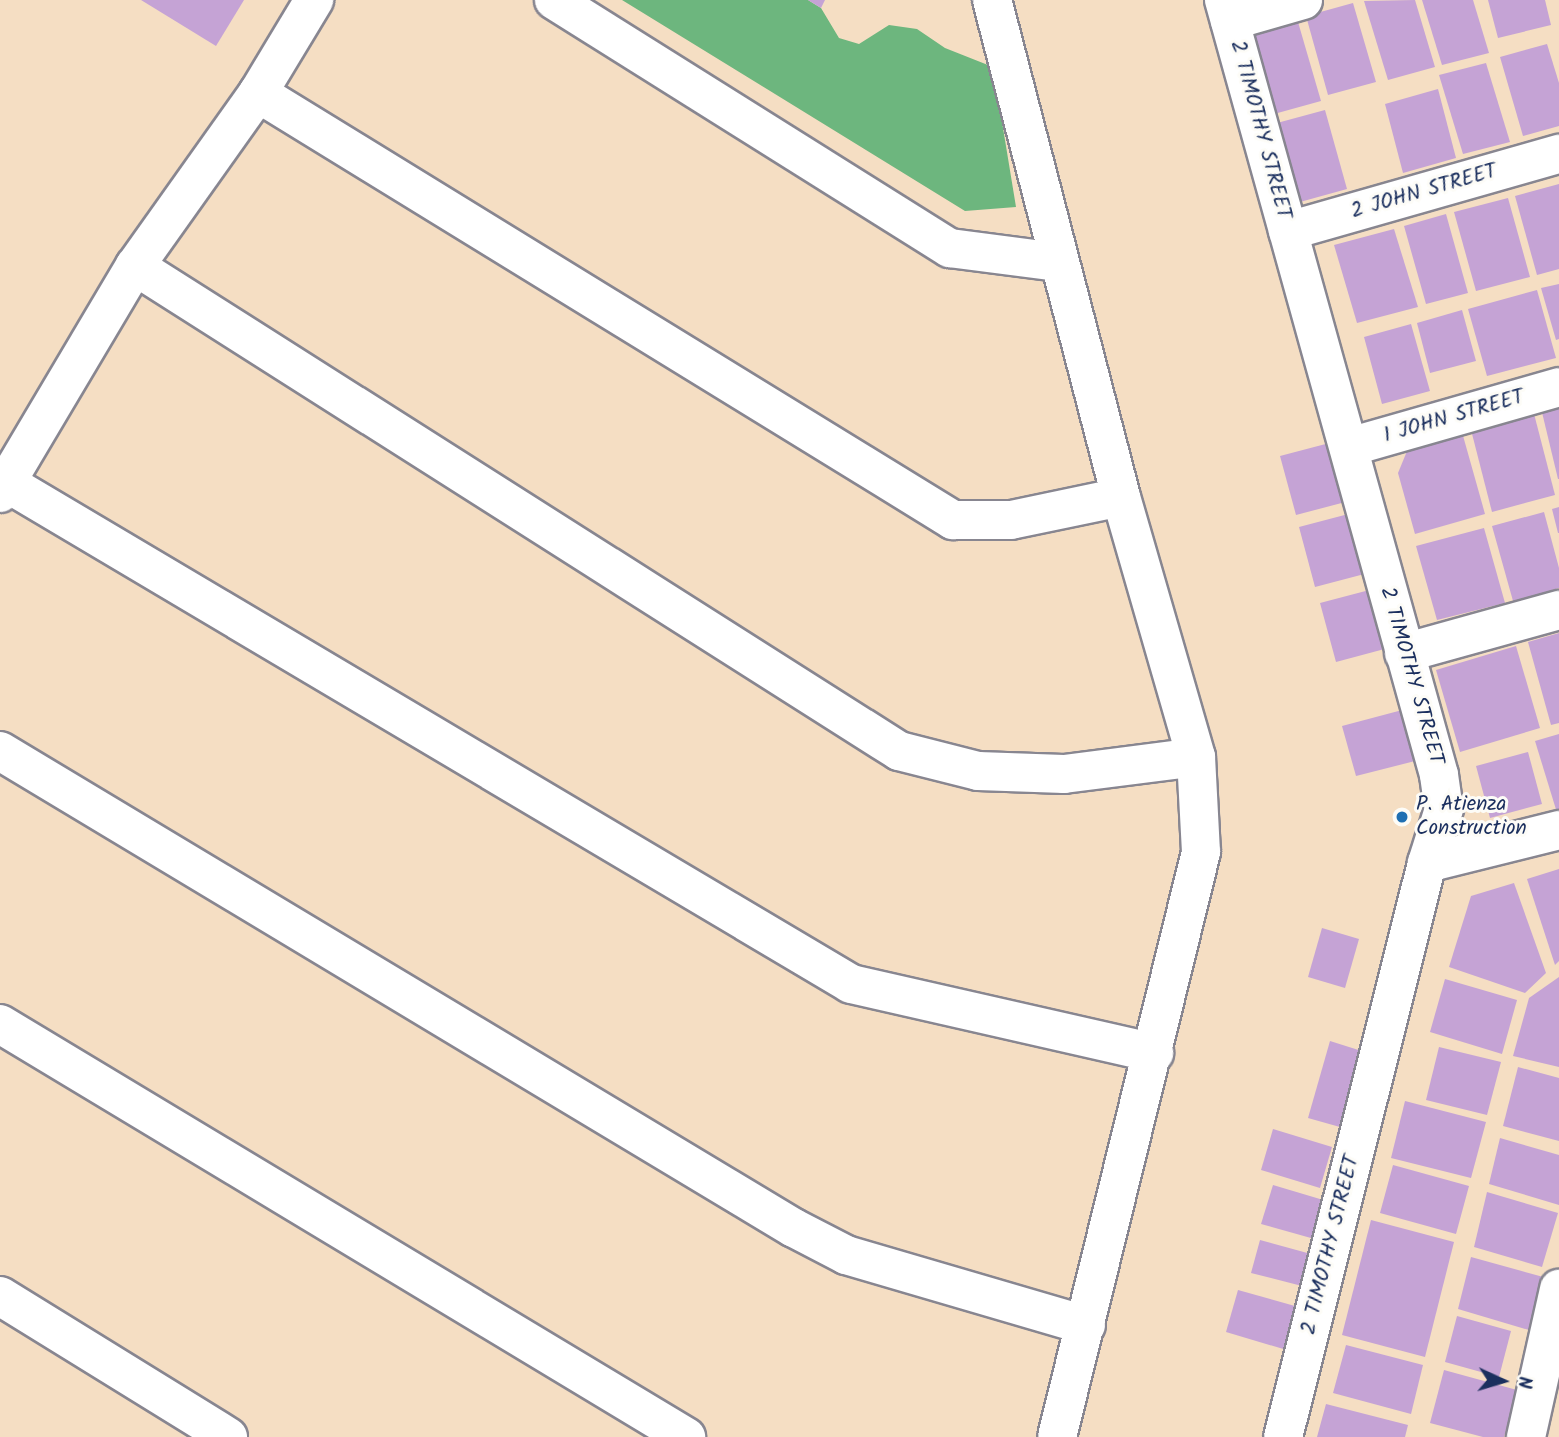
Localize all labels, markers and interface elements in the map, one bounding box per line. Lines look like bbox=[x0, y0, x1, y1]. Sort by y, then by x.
street label: 2 TIMOTHY STREET bbox=[1224, 38, 1296, 222]
street label: 2 JOHN STREET bbox=[1348, 159, 1500, 225]
street label: 1 JOHN STREET bbox=[1381, 385, 1527, 449]
street label: 2 TIMOTHY STREET bbox=[1374, 584, 1448, 768]
place label: P. Atienza Construction bbox=[1416, 792, 1527, 842]
marker: P. Atienza Construction bbox=[1394, 809, 1410, 825]
street label: 2 TIMOTHY STREET bbox=[1297, 1153, 1365, 1337]
north arrow bbox=[1468, 1346, 1538, 1416]
text: N bbox=[1509, 1375, 1539, 1389]

